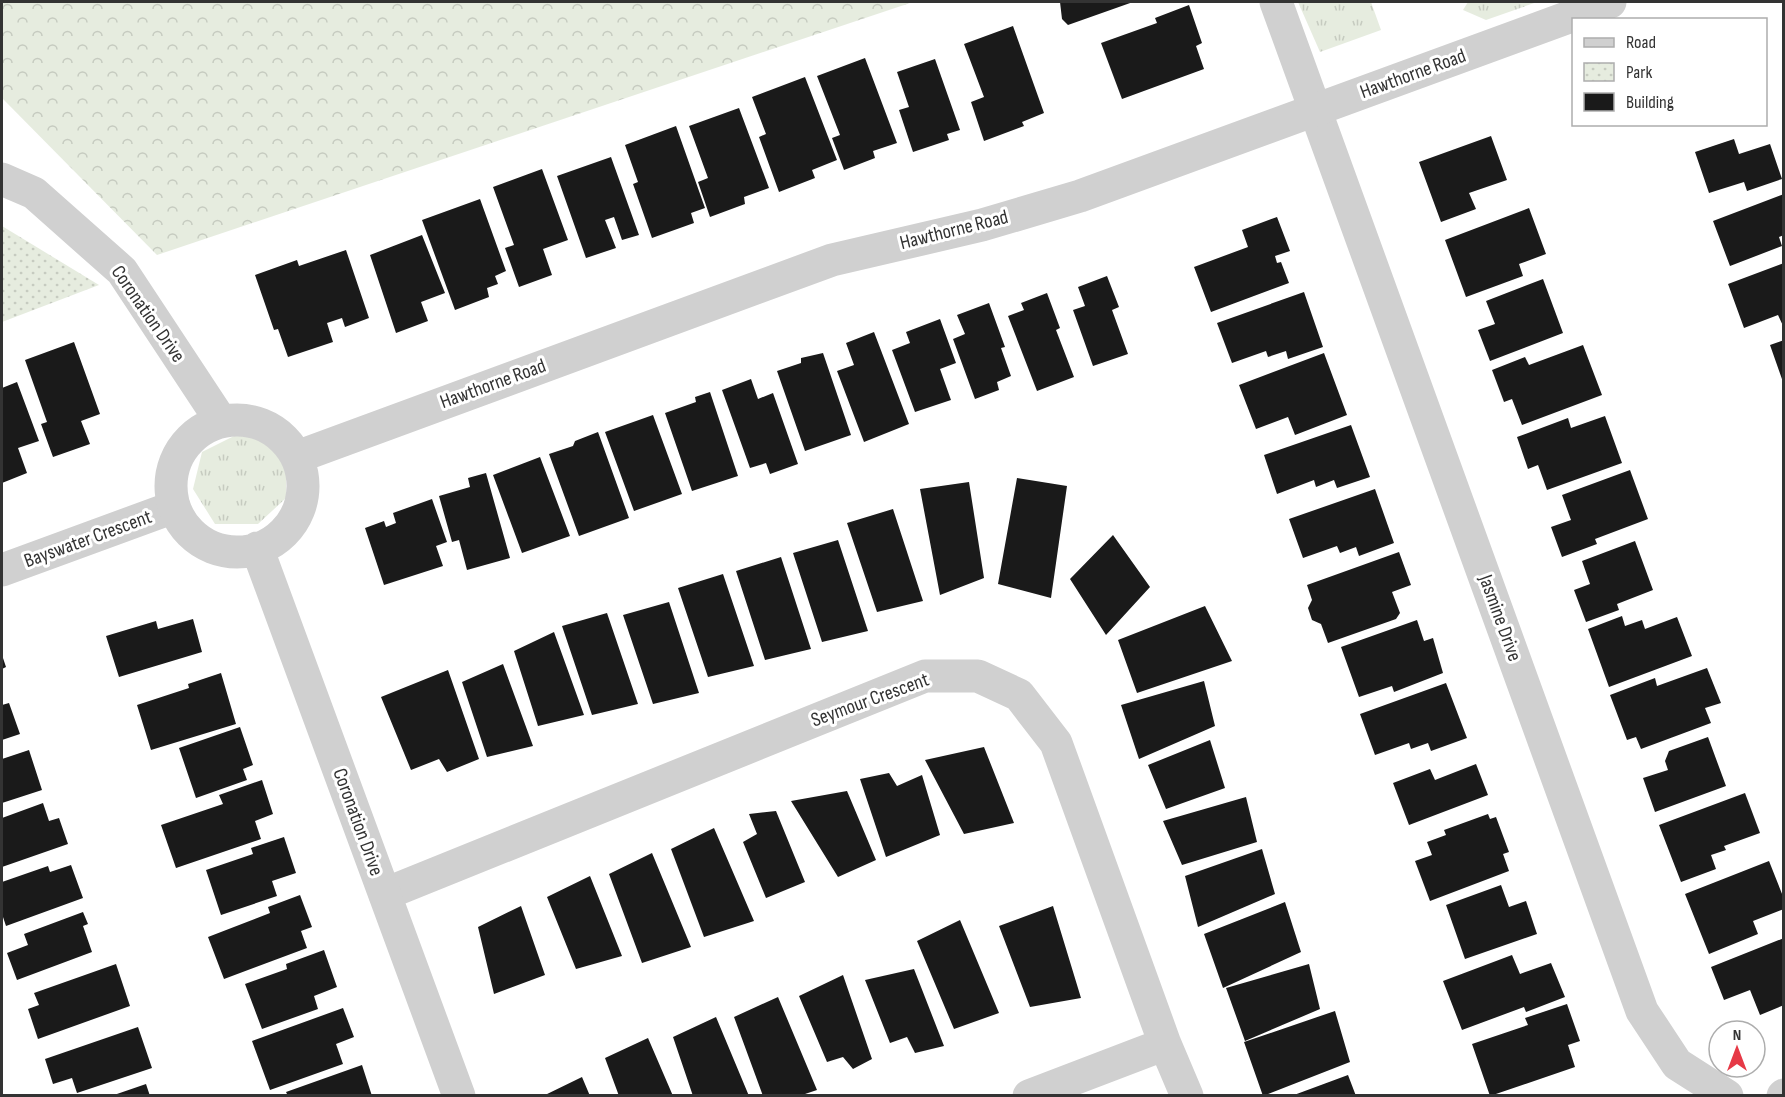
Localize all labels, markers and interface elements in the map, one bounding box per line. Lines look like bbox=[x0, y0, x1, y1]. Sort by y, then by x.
legend bbox=[1572, 18, 1767, 126]
text: Road bbox=[1626, 32, 1656, 53]
street label: Hawthorne Road bbox=[1357, 44, 1469, 104]
text: Park bbox=[1626, 62, 1652, 83]
text: Building bbox=[1626, 92, 1674, 113]
street label: Hawthorne Road bbox=[897, 205, 1011, 255]
street label: Coronation Drive bbox=[106, 261, 190, 367]
street label: Hawthorne Road bbox=[437, 354, 549, 414]
street label: Bayswater Crescent bbox=[21, 505, 155, 573]
street label: Jasmine Drive bbox=[1473, 571, 1527, 665]
street label: Seymour Crescent bbox=[808, 668, 932, 732]
street label: Coronation Drive bbox=[327, 765, 389, 879]
north arrow bbox=[1707, 1019, 1767, 1079]
text: N bbox=[1733, 1026, 1741, 1045]

